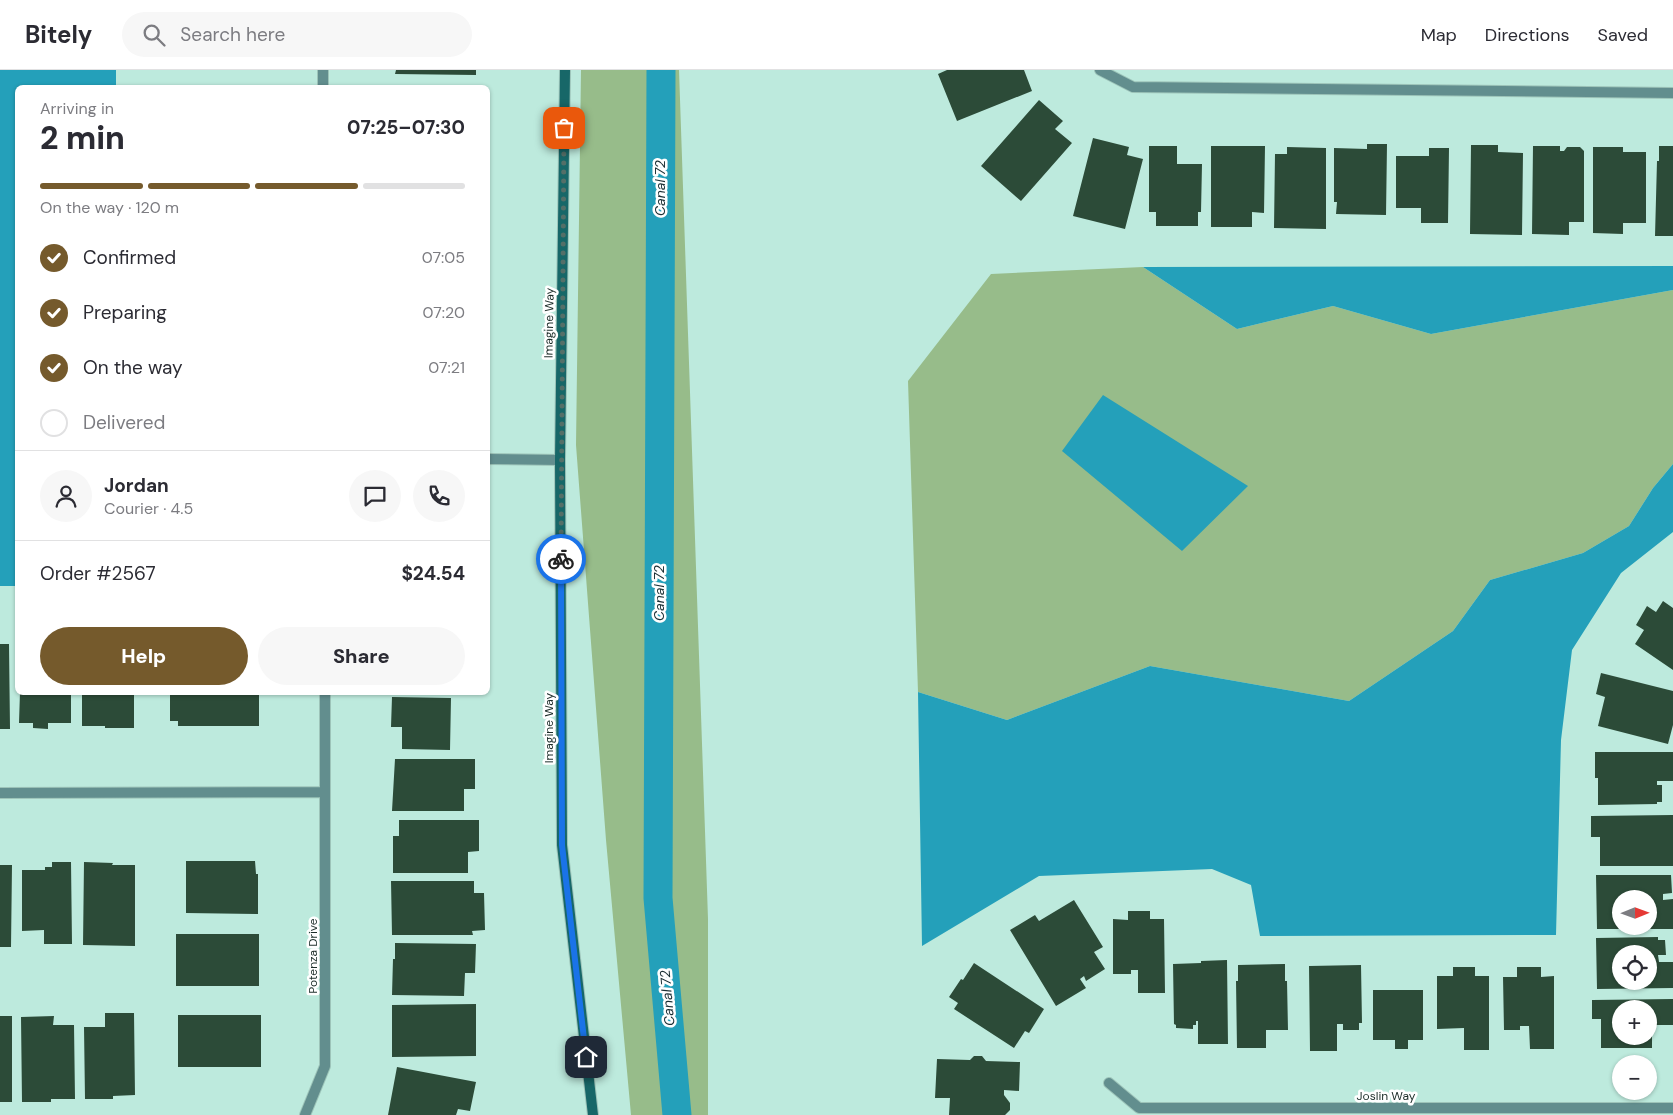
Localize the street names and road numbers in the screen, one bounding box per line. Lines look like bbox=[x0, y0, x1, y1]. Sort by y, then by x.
street label: Imagine Way bbox=[540, 287, 558, 358]
street label: Imagine Way bbox=[541, 692, 557, 763]
street label: Potenza Drive bbox=[305, 918, 321, 994]
street label: Joslin Way bbox=[1357, 1088, 1416, 1104]

